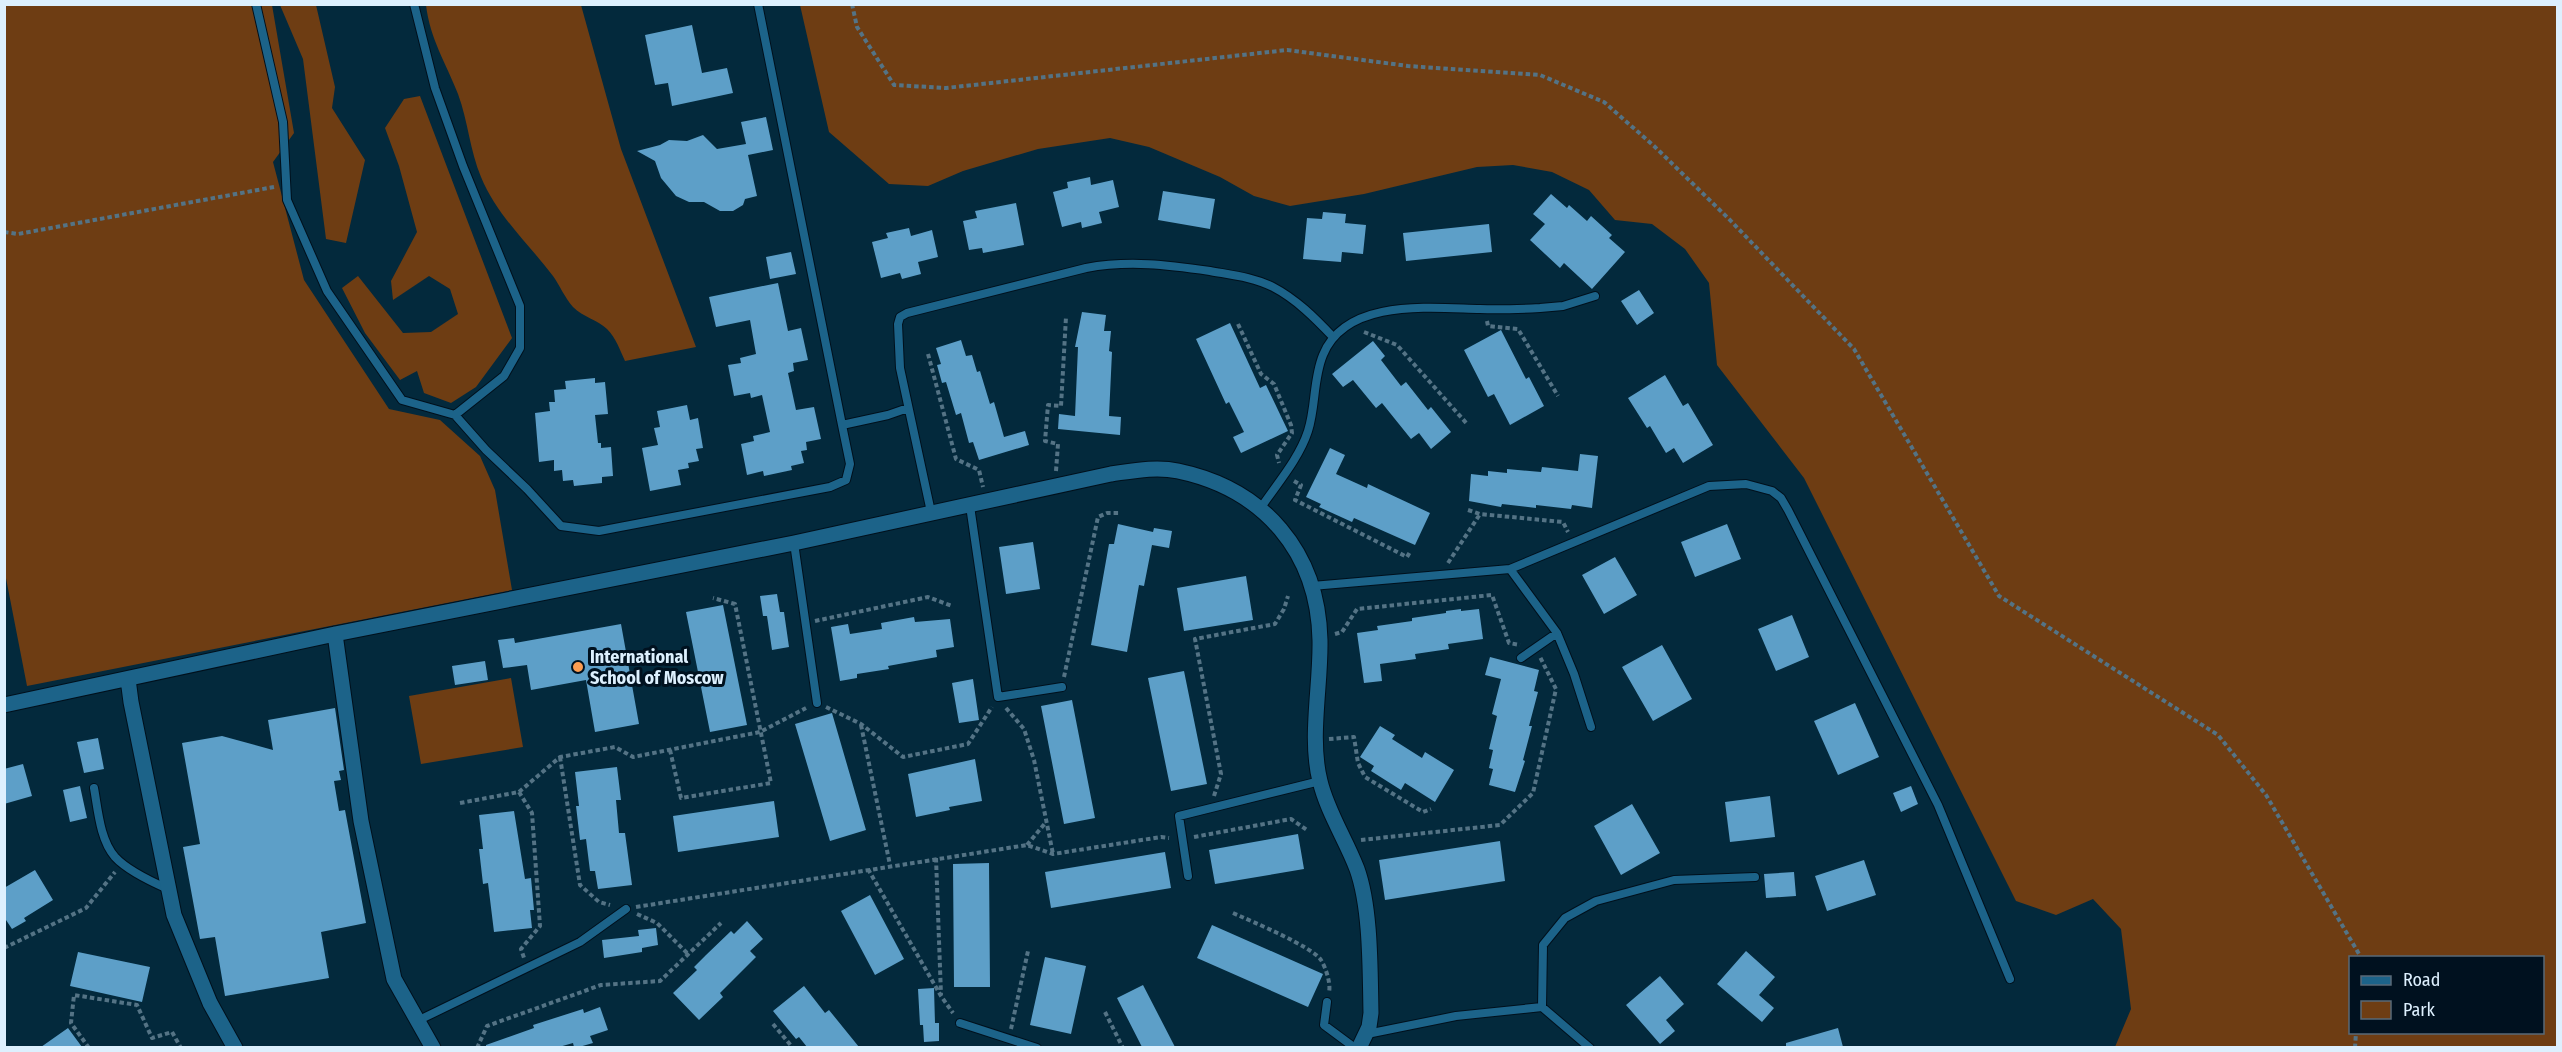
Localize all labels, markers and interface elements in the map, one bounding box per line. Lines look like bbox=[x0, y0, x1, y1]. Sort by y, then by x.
place label: International School of Moscow bbox=[590, 646, 724, 689]
marker: International School of Moscow bbox=[571, 660, 585, 674]
legend bbox=[2349, 956, 2544, 1034]
text: Road bbox=[2403, 969, 2440, 991]
text: Park bbox=[2403, 999, 2436, 1021]

